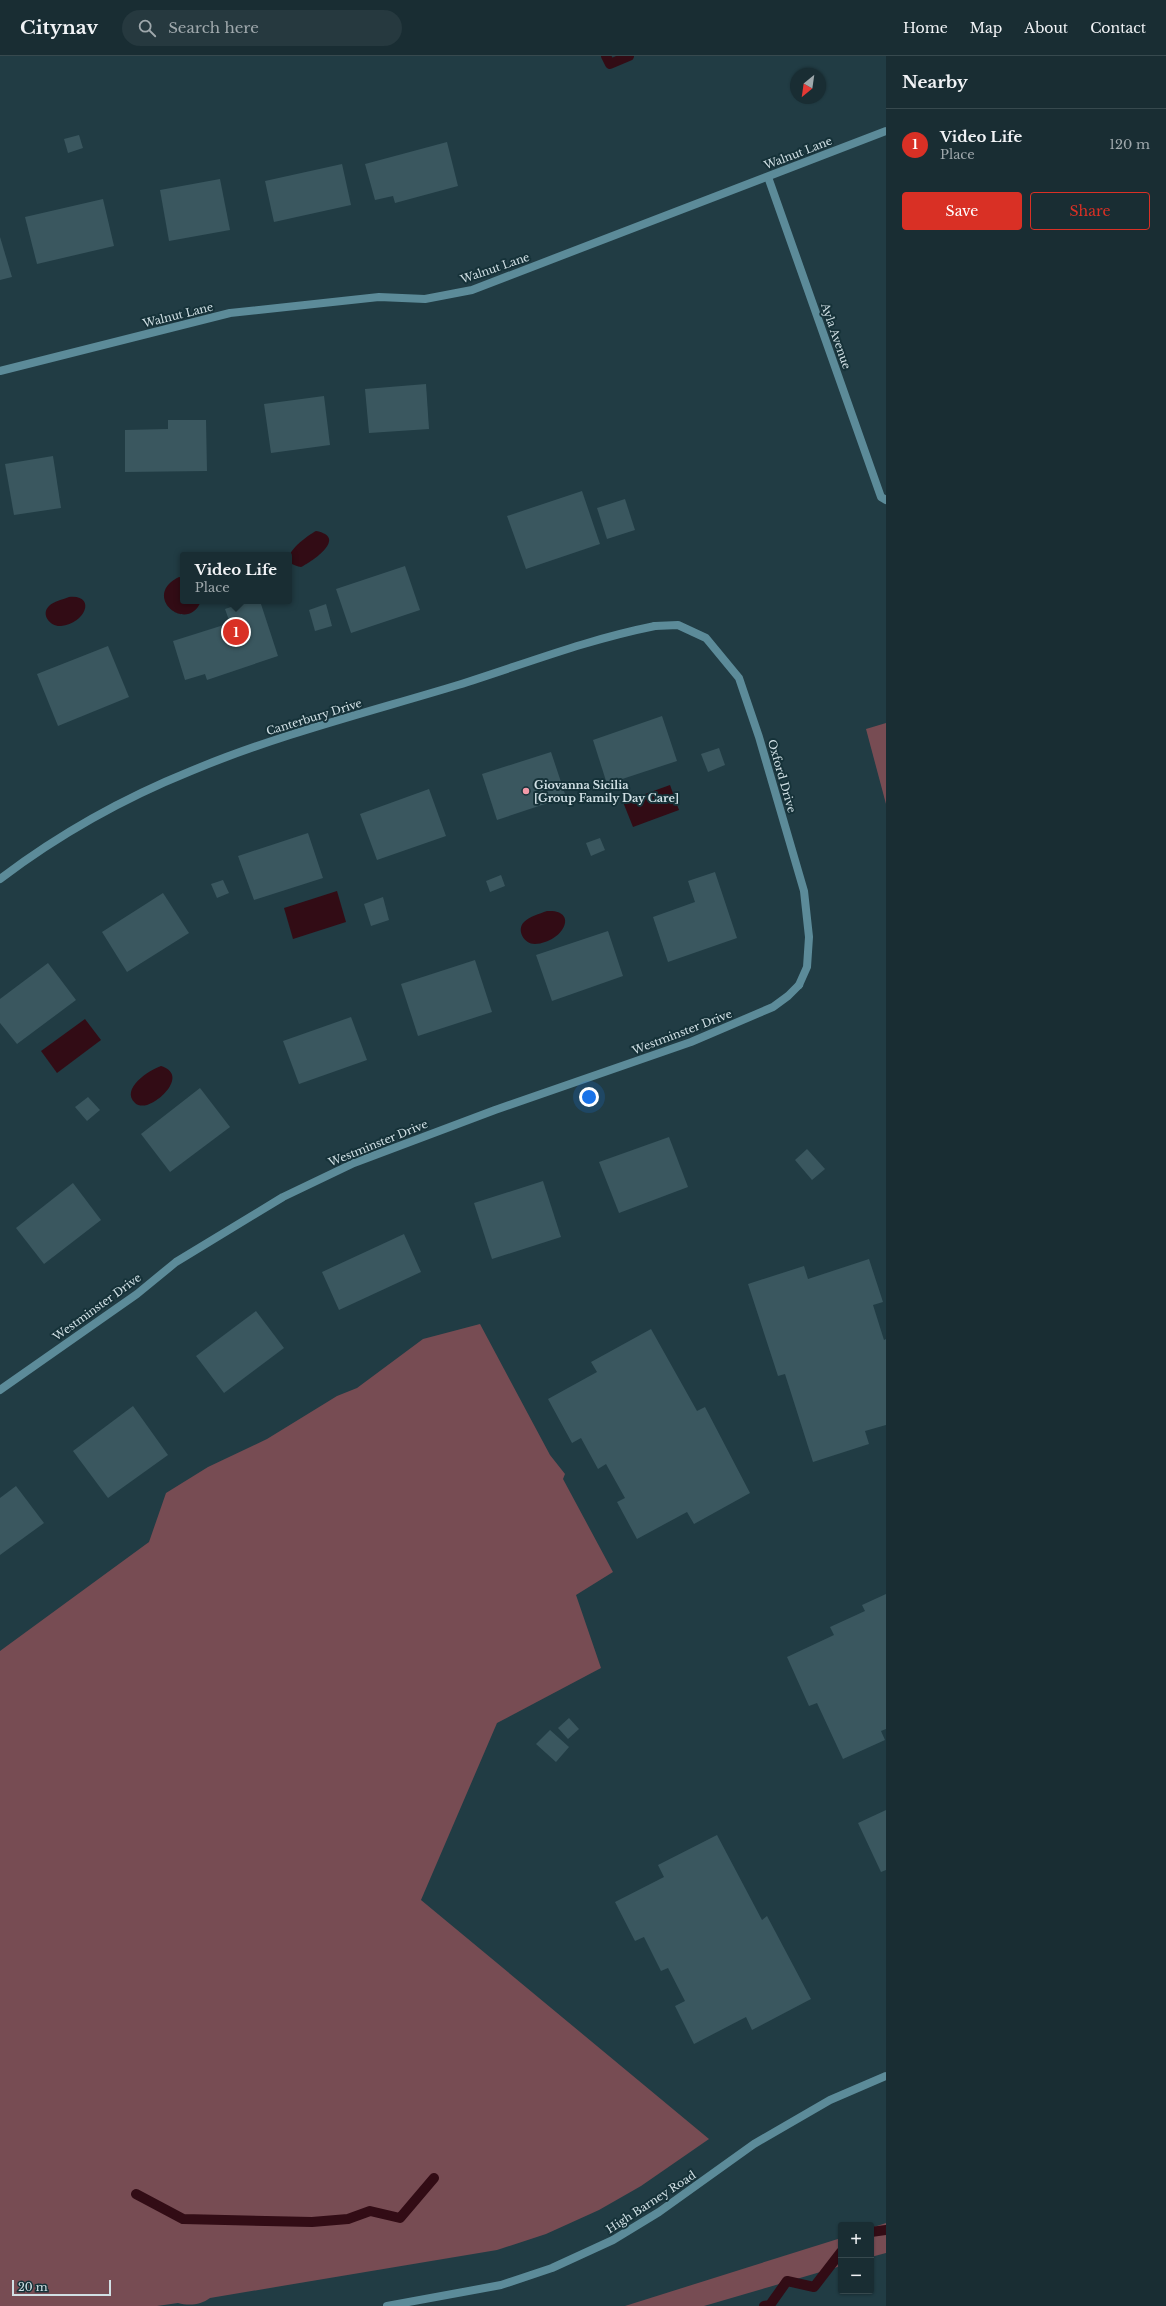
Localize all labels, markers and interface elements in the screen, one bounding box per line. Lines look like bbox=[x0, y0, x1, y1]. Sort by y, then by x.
search box bbox=[122, 10, 402, 46]
text: Citynav bbox=[20, 16, 98, 39]
icon: search bbox=[136, 17, 158, 39]
text: Search here bbox=[168, 18, 259, 37]
text: Home bbox=[903, 19, 948, 37]
text: Map bbox=[970, 19, 1002, 37]
text: About bbox=[1024, 19, 1068, 37]
text: Contact bbox=[1090, 19, 1146, 37]
north arrow bbox=[790, 68, 826, 104]
text: Nearby bbox=[902, 72, 968, 93]
text: Video Life bbox=[940, 127, 1022, 146]
street label: Walnut Lane bbox=[761, 134, 834, 173]
text: 1 bbox=[912, 136, 918, 153]
text: 120 m bbox=[1109, 136, 1150, 153]
text: Place bbox=[940, 146, 975, 163]
button: Save bbox=[902, 192, 1022, 230]
button: Share bbox=[1030, 192, 1150, 230]
street label: Walnut Lane bbox=[458, 250, 531, 287]
street label: Walnut Lane bbox=[140, 300, 215, 331]
street label: Ayla Avenue bbox=[818, 300, 854, 371]
popup bbox=[180, 552, 292, 604]
text: Video Life bbox=[195, 560, 277, 579]
text: Place bbox=[195, 579, 230, 596]
pin: 1 bbox=[223, 617, 249, 647]
street label: Canterbury Drive bbox=[264, 696, 364, 738]
street label: Oxford Drive bbox=[765, 738, 799, 814]
place label: Giovanna Sicilia [Group Family Day Care] bbox=[534, 778, 679, 805]
marker: Giovanna Sicilia [Group Family Day Care] bbox=[521, 786, 531, 796]
street label: Westminster Drive bbox=[629, 1007, 734, 1058]
your location bbox=[579, 1087, 599, 1107]
street label: Westminster Drive bbox=[325, 1117, 430, 1170]
street label: Westminster Drive bbox=[49, 1270, 144, 1344]
street label: High Barney Road bbox=[604, 2168, 699, 2236]
map controls bbox=[838, 2222, 874, 2294]
button: + bbox=[838, 2222, 874, 2258]
button: − bbox=[838, 2258, 874, 2294]
scale bar bbox=[12, 2278, 111, 2297]
text: 20 m bbox=[18, 2280, 48, 2294]

